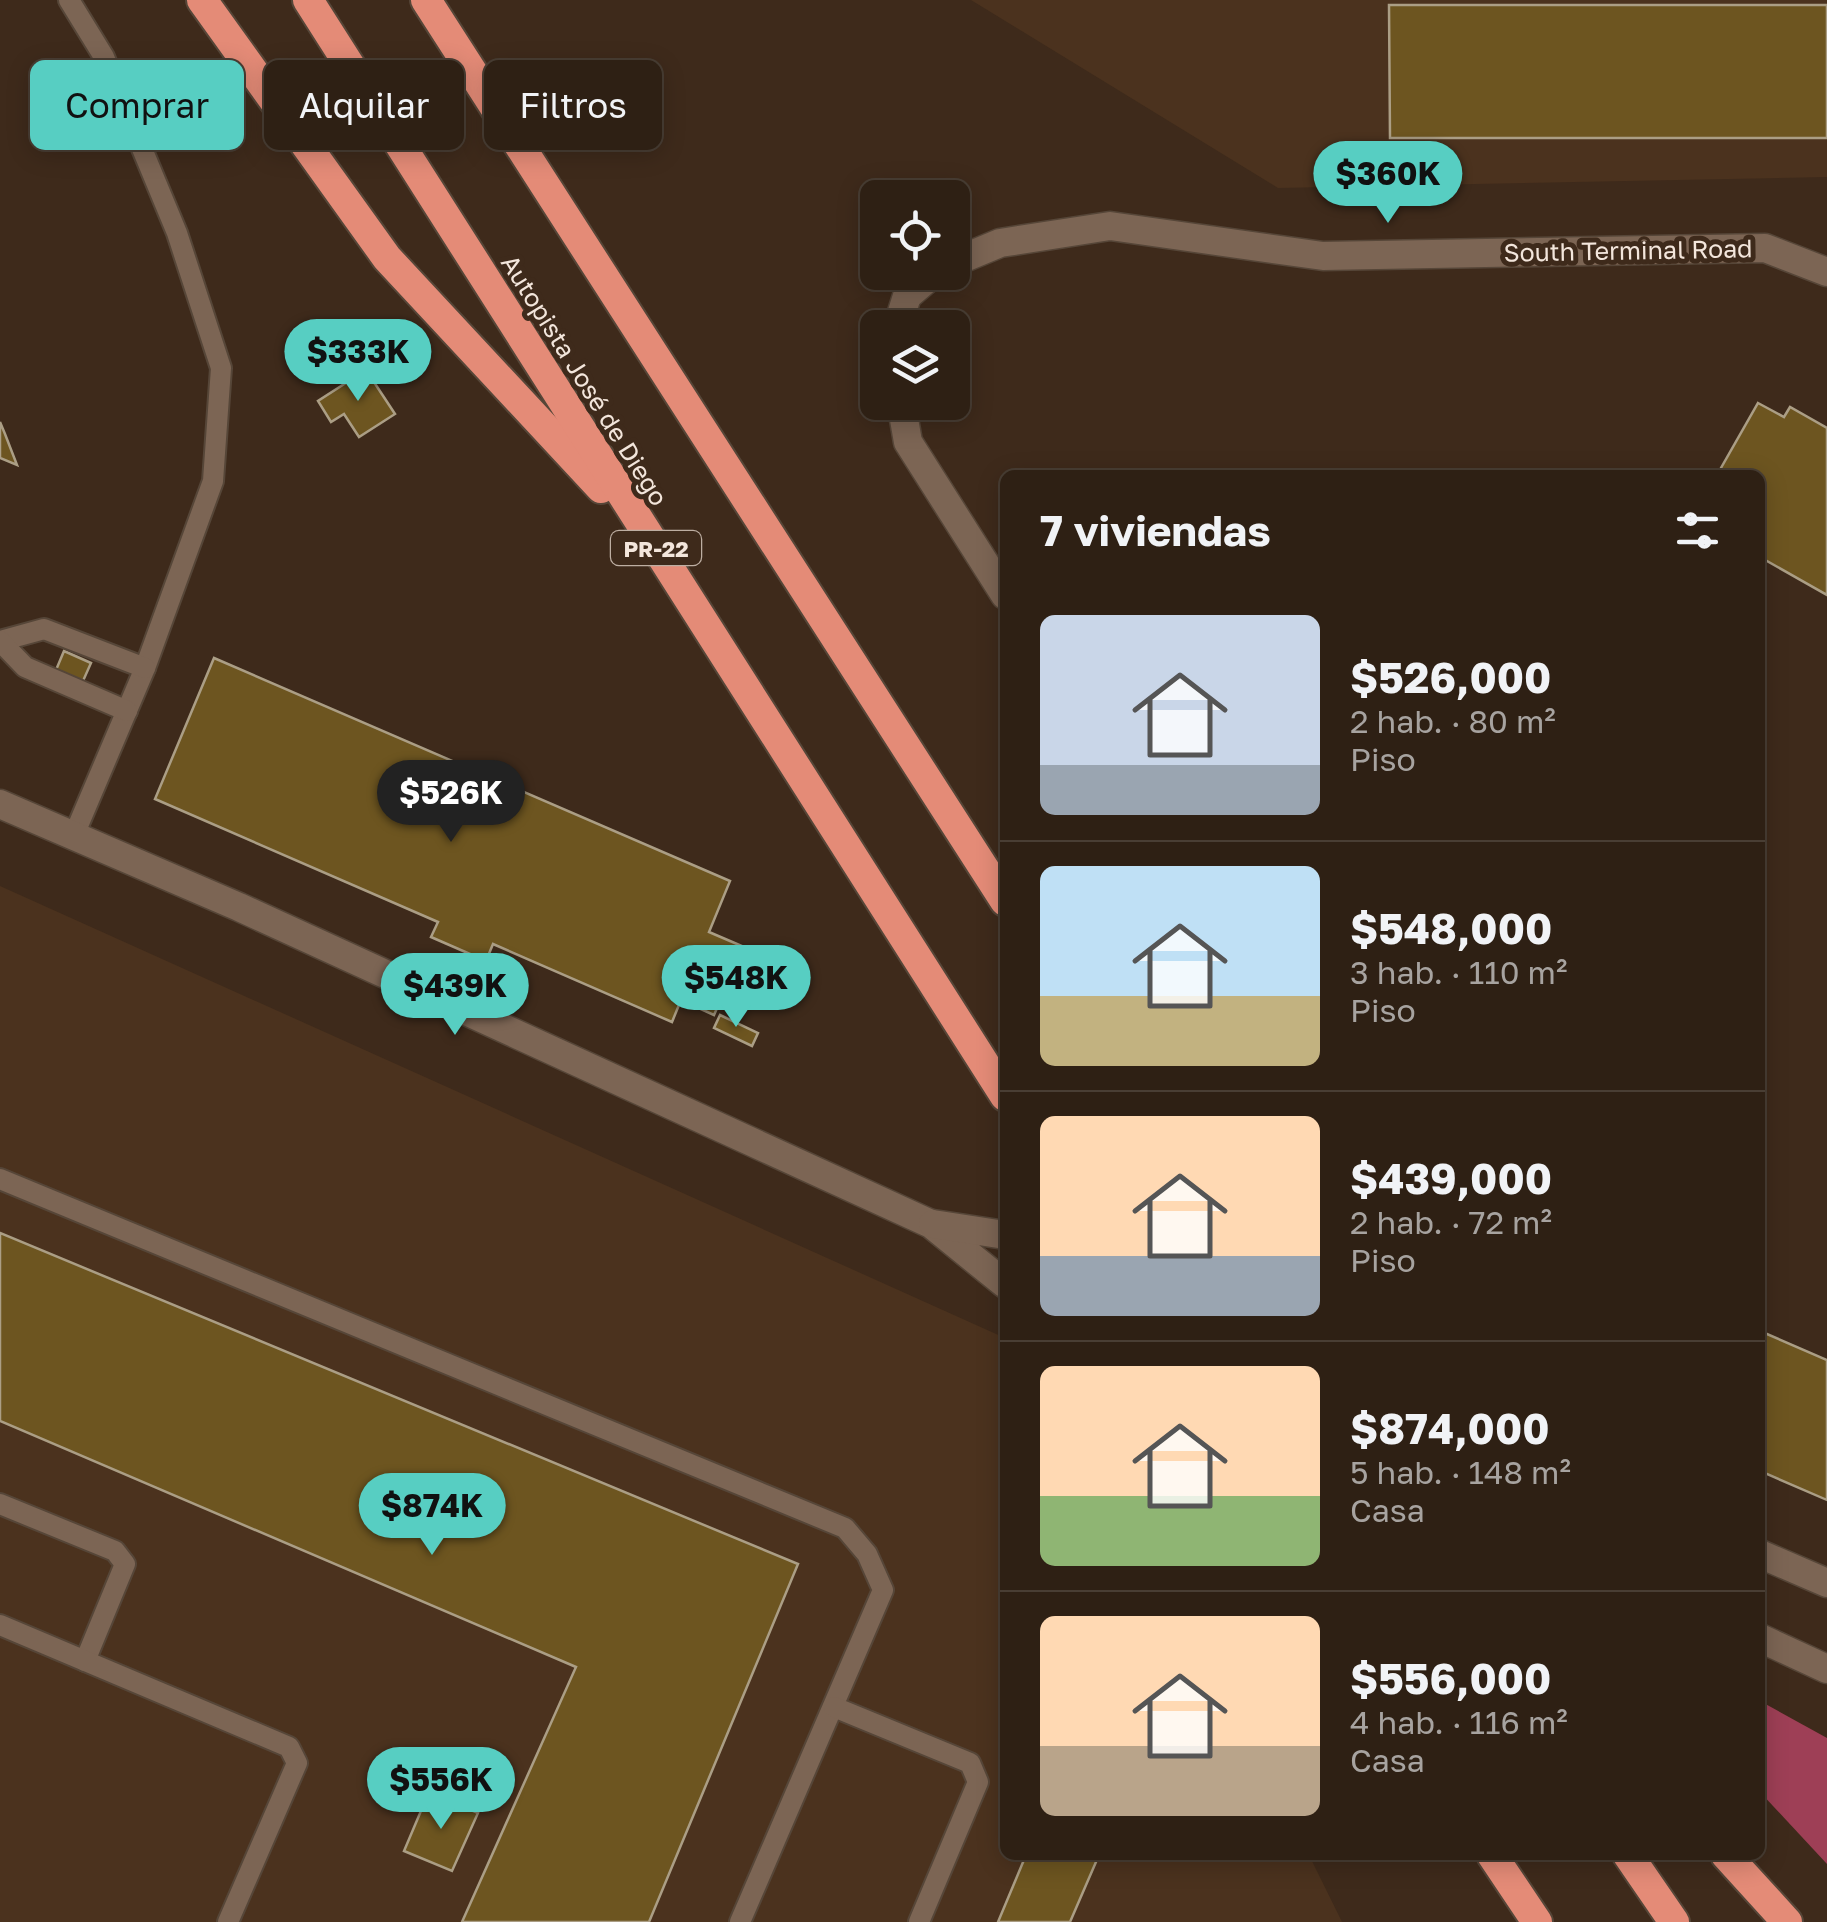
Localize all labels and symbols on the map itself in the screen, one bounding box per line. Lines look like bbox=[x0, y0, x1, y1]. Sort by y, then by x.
pin: $360K bbox=[1318, 141, 1458, 226]
street label: South Terminal Road bbox=[1503, 232, 1753, 268]
street label: Autopista José de Diego bbox=[495, 249, 675, 511]
pin: $333K bbox=[288, 319, 428, 404]
road number: PR-22 bbox=[611, 531, 701, 565]
pin: $526K bbox=[381, 760, 521, 845]
pin: $548K bbox=[666, 945, 806, 1030]
pin: $439K bbox=[385, 953, 525, 1038]
pin: $874K bbox=[362, 1473, 502, 1558]
pin: $556K bbox=[371, 1747, 511, 1832]

